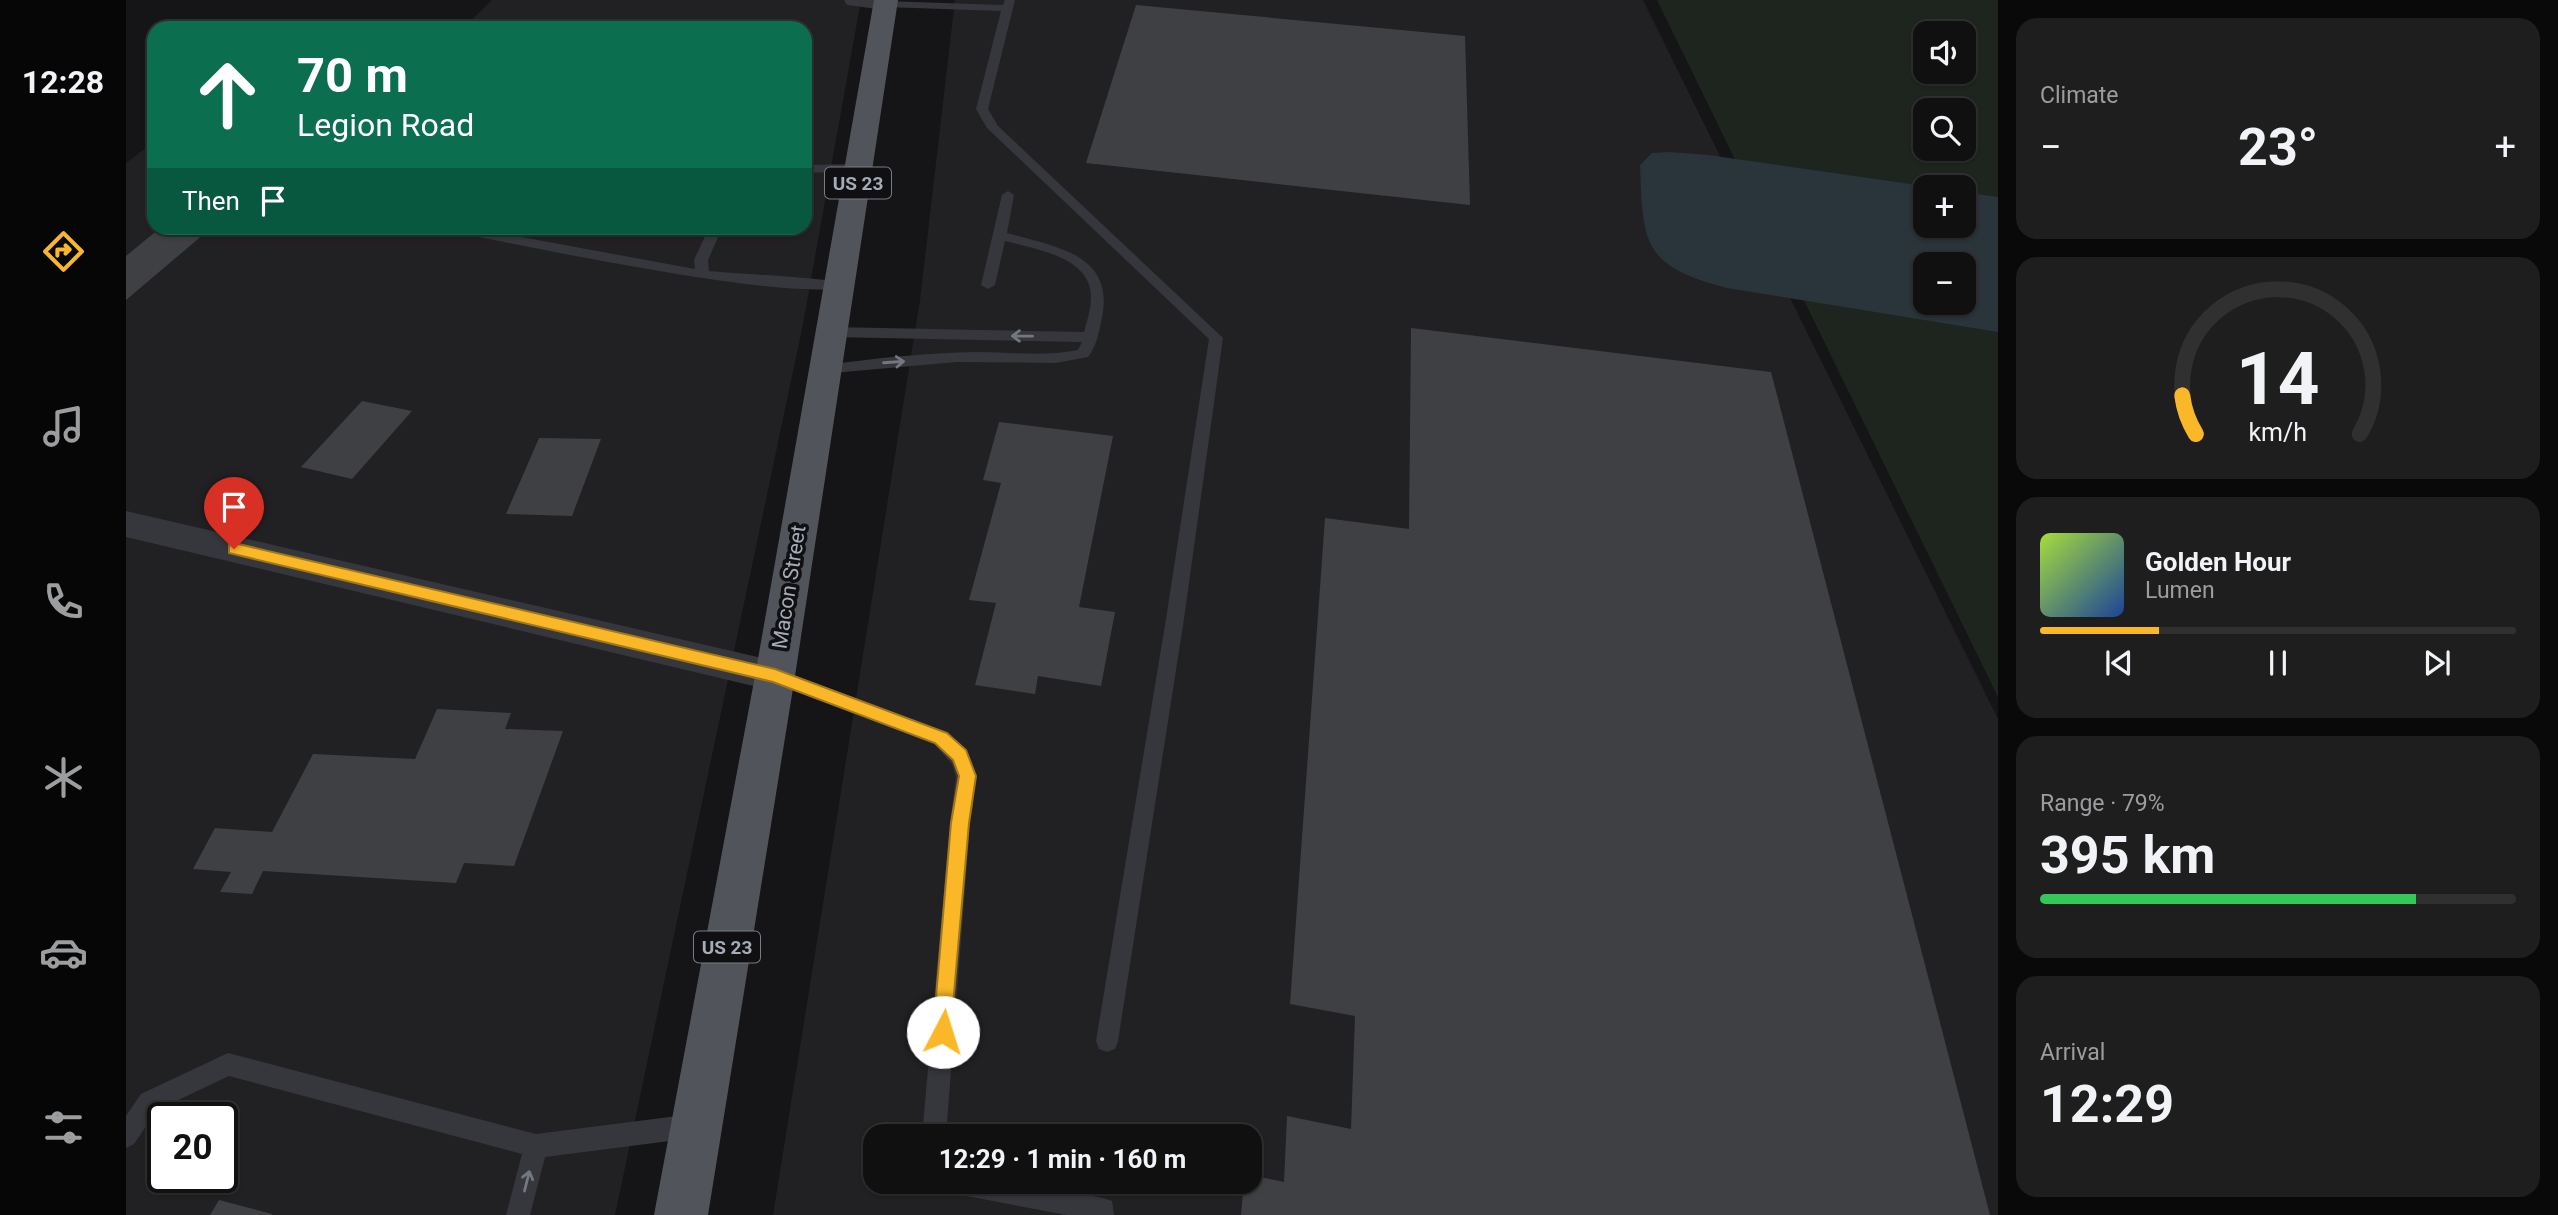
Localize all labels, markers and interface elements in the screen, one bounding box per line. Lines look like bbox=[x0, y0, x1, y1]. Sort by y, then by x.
map controls bbox=[1913, 21, 1976, 315]
button: sound bbox=[1913, 21, 1976, 84]
text: 70 m bbox=[297, 47, 408, 104]
icon: ahead bbox=[182, 49, 273, 140]
text: 12:28 bbox=[22, 63, 104, 101]
text: Climate bbox=[2040, 82, 2119, 109]
button: search bbox=[1913, 98, 1976, 161]
text: Legion Road bbox=[297, 106, 474, 144]
text: 23° bbox=[2238, 117, 2318, 178]
text: − bbox=[2040, 125, 2062, 169]
text: + bbox=[2494, 125, 2516, 169]
road number: US 23 bbox=[825, 168, 891, 198]
button: + bbox=[1913, 175, 1976, 238]
icon: arrive bbox=[254, 182, 292, 220]
text: Then bbox=[182, 186, 240, 216]
icon: directions bbox=[39, 227, 88, 276]
button: − bbox=[1913, 252, 1976, 315]
one-way arrow bbox=[1010, 329, 1033, 342]
text: 14 bbox=[2236, 337, 2320, 423]
one-way arrow bbox=[882, 355, 904, 368]
icon: music bbox=[39, 402, 88, 451]
text: km/h bbox=[2249, 418, 2307, 447]
pin bbox=[204, 477, 264, 549]
icon: arrive bbox=[215, 488, 253, 526]
street label: Macon Street bbox=[767, 523, 811, 651]
text: Golden Hour bbox=[2145, 547, 2291, 577]
icon: phone bbox=[39, 577, 88, 626]
text: Lumen bbox=[2145, 577, 2215, 604]
icon: previous bbox=[2100, 644, 2138, 682]
icon: pause bbox=[2259, 644, 2297, 682]
icon: next bbox=[2418, 644, 2456, 682]
icon: climate bbox=[39, 753, 88, 802]
text: Range · 79% bbox=[2040, 790, 2165, 817]
text: 395 km bbox=[2040, 825, 2215, 886]
icon: car bbox=[39, 928, 88, 977]
road number: US 23 bbox=[694, 931, 760, 962]
position arrow bbox=[906, 995, 980, 1069]
text: Arrival bbox=[2040, 1039, 2105, 1066]
text: 12:29 bbox=[2040, 1074, 2174, 1135]
speed limit sign: 20 bbox=[147, 1102, 238, 1193]
icon: filters bbox=[39, 1103, 88, 1152]
text: 12:29 · 1 min · 160 m bbox=[939, 1144, 1186, 1174]
one-way arrow bbox=[521, 1170, 534, 1192]

